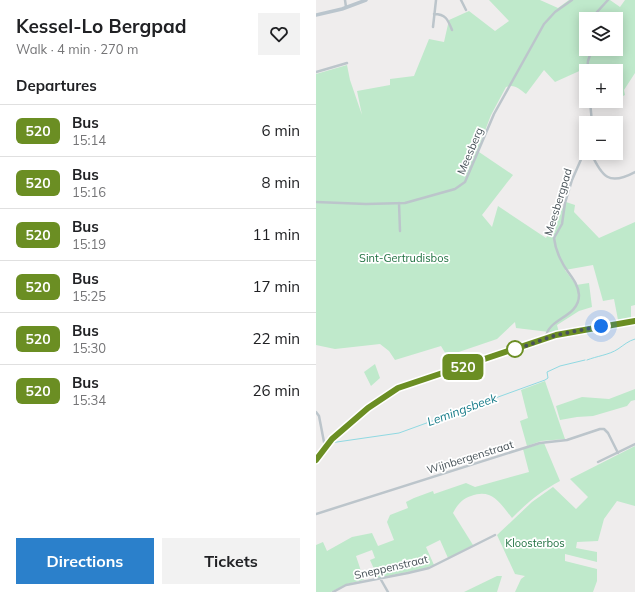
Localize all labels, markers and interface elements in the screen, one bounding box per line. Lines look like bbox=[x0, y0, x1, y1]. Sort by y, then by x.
map controls bbox=[579, 12, 623, 160]
button: layers bbox=[579, 12, 623, 56]
button: heart bbox=[258, 13, 300, 55]
text: Kessel-Lo Bergpad bbox=[16, 14, 187, 38]
text: Walk · 4 min · 270 m bbox=[16, 41, 138, 57]
button: + bbox=[579, 64, 623, 108]
text: Departures bbox=[16, 76, 97, 95]
text: Bus bbox=[72, 113, 99, 132]
button: − bbox=[579, 116, 623, 160]
text: 6 min bbox=[262, 121, 300, 140]
text: 520 bbox=[25, 122, 51, 140]
street label: Meesberg bbox=[454, 125, 486, 177]
text: 15:14 bbox=[72, 132, 106, 148]
text: Bus bbox=[72, 165, 99, 184]
street label: Meesbergpad bbox=[541, 167, 575, 237]
text: 8 min bbox=[262, 173, 300, 192]
text: 520 bbox=[25, 174, 51, 192]
text: 15:16 bbox=[72, 184, 106, 200]
text: Bus bbox=[72, 217, 99, 236]
text: 11 min bbox=[253, 225, 300, 244]
text: 520 bbox=[25, 226, 51, 244]
text: 15:19 bbox=[72, 236, 106, 252]
park label: Sint-Gertrudisbos bbox=[359, 251, 449, 265]
text: Bus bbox=[72, 269, 99, 288]
text: 17 min bbox=[253, 277, 300, 296]
text: 520 bbox=[25, 278, 51, 296]
text: 15:25 bbox=[72, 288, 106, 304]
your location bbox=[591, 316, 611, 336]
text: Bus bbox=[72, 321, 99, 340]
text: 22 min bbox=[253, 329, 300, 348]
text: 520 bbox=[25, 330, 51, 348]
text: 15:30 bbox=[72, 340, 106, 356]
unlabelled marker bbox=[506, 340, 524, 358]
line badge: 520 bbox=[440, 354, 486, 380]
text: 520 bbox=[450, 358, 476, 376]
text: Bus bbox=[72, 373, 99, 392]
text: 26 min bbox=[253, 381, 300, 400]
text: 520 bbox=[25, 382, 51, 400]
water label: Lemingsbeek bbox=[425, 390, 499, 429]
text: 15:34 bbox=[72, 392, 106, 408]
street label: Wijnbergenstraat bbox=[425, 437, 515, 477]
park label: Kloosterbos bbox=[505, 536, 565, 550]
button: Directions bbox=[16, 538, 154, 584]
button: Tickets bbox=[162, 538, 300, 584]
street label: Sneppenstraat bbox=[353, 552, 429, 582]

